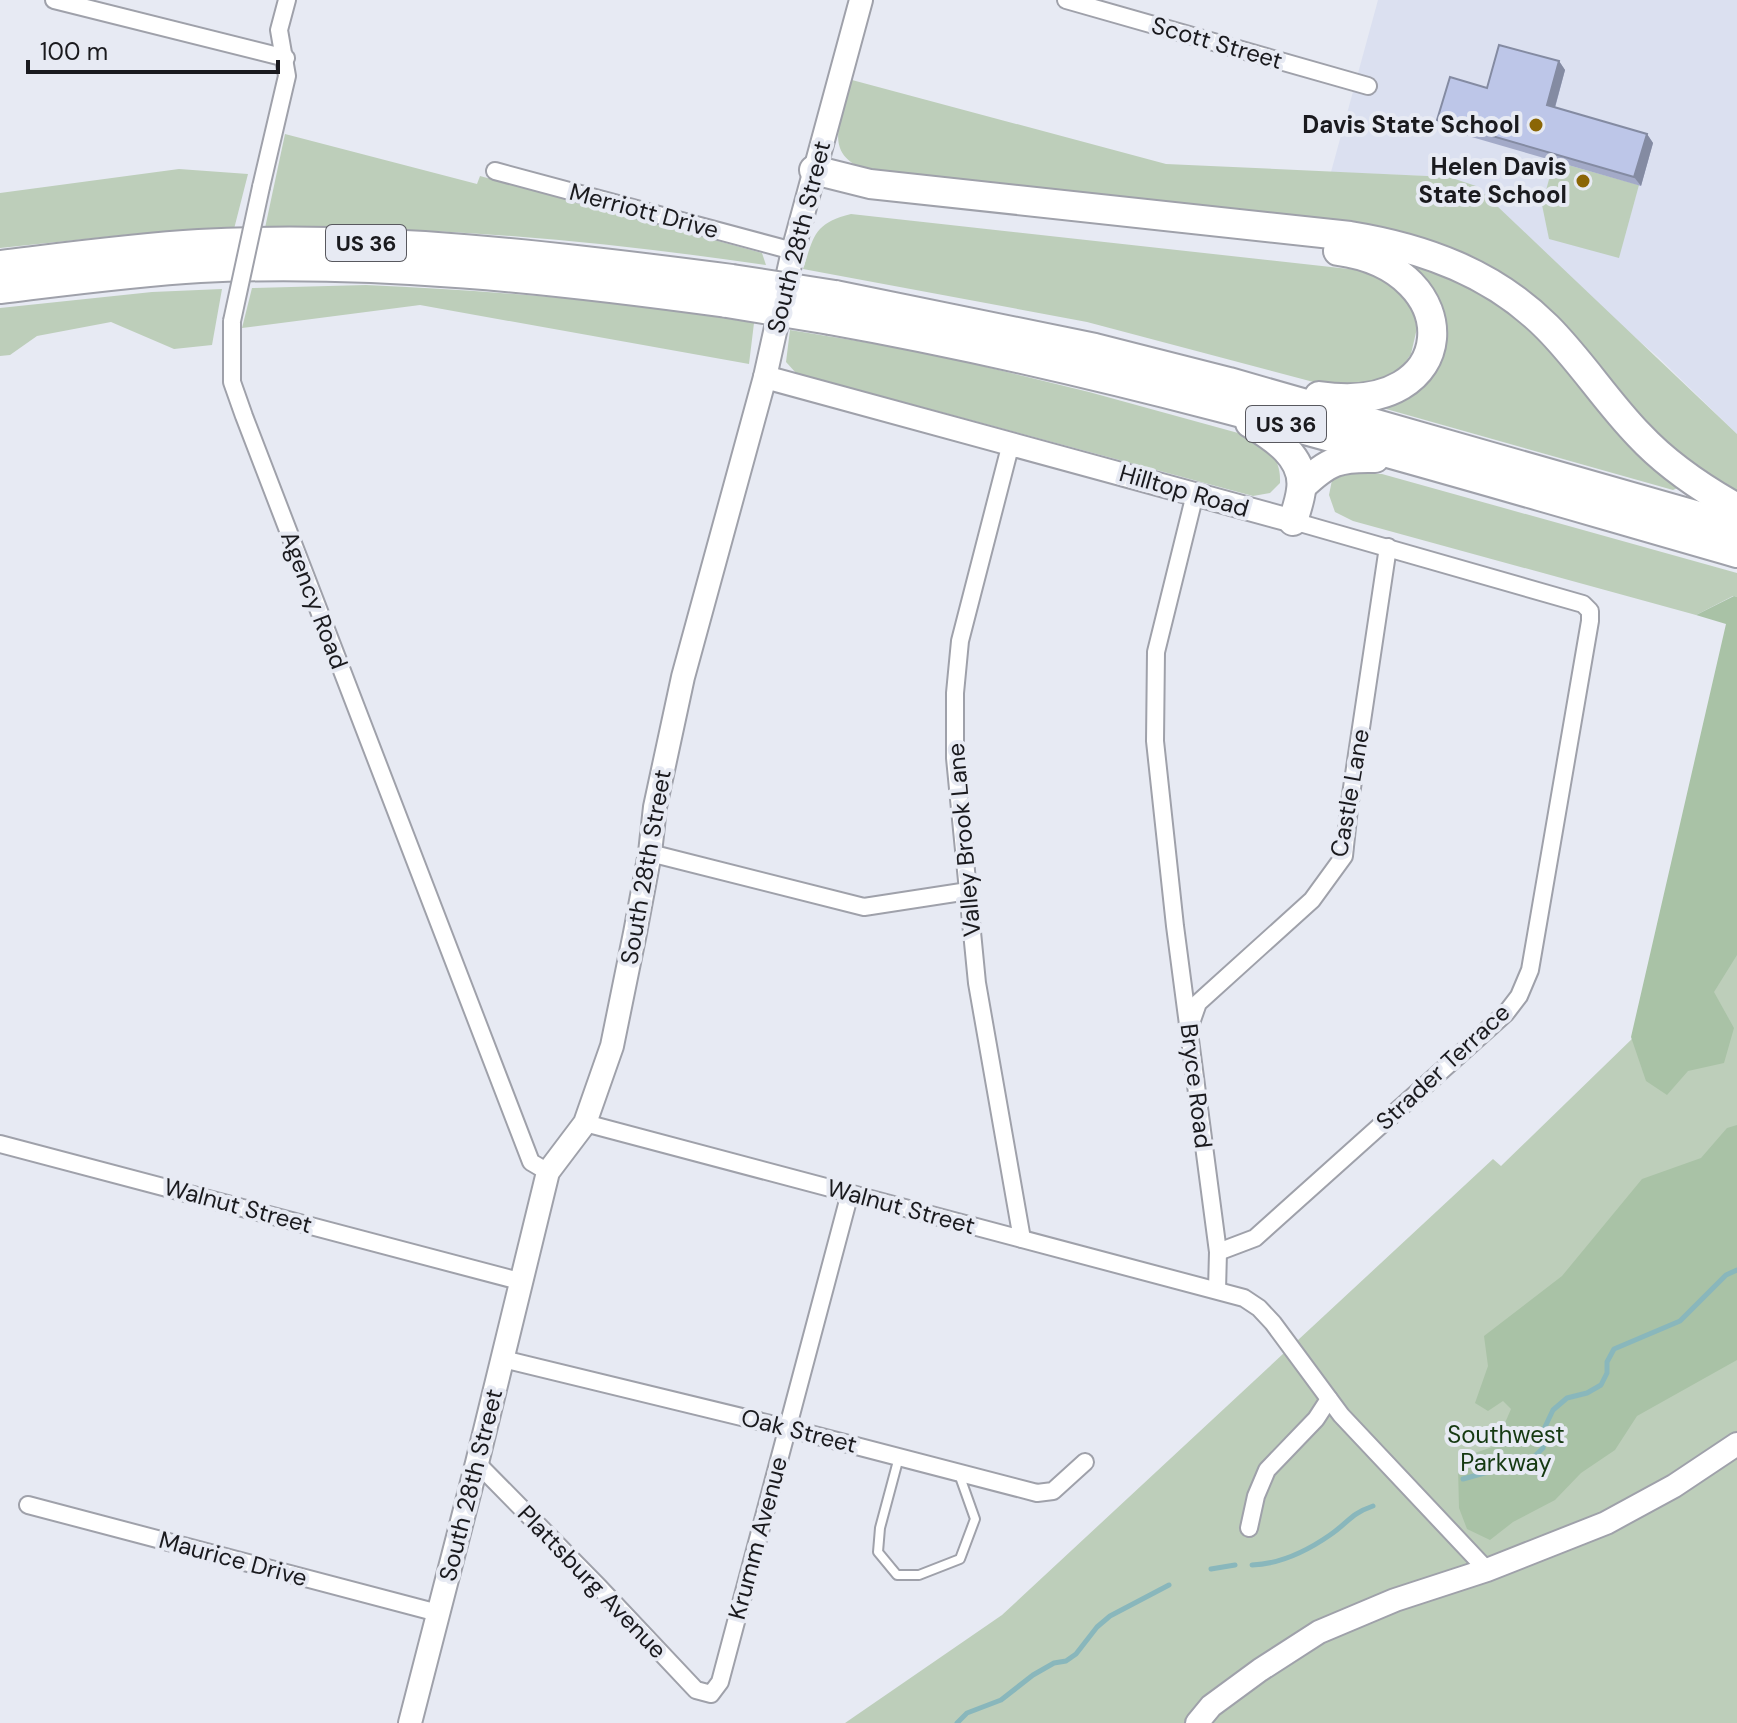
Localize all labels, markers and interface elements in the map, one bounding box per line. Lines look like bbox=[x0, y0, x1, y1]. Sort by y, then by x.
street label: Scott Street bbox=[1148, 9, 1286, 76]
scale bar bbox=[28, 24, 278, 74]
text: 100 m bbox=[40, 36, 108, 67]
place label: Davis State School bbox=[1302, 109, 1520, 140]
marker: Davis State School bbox=[1527, 116, 1545, 134]
street label: South 28th Street bbox=[760, 137, 837, 336]
place label: Helen Davis State School bbox=[1418, 151, 1567, 210]
marker: Helen Davis State School bbox=[1574, 172, 1592, 190]
street label: Merriott Drive bbox=[566, 176, 722, 245]
road number: US 36 bbox=[326, 225, 406, 261]
road number: US 36 bbox=[1246, 406, 1326, 442]
street label: Hilltop Road bbox=[1116, 457, 1253, 524]
street label: Agency Road bbox=[274, 526, 355, 673]
street label: Castle Lane bbox=[1323, 726, 1376, 859]
street label: Valley Brook Lane bbox=[940, 742, 987, 938]
street label: South 28th Street bbox=[613, 767, 678, 967]
street label: Strader Terrace bbox=[1369, 997, 1516, 1137]
street label: Bryce Road bbox=[1173, 1022, 1220, 1150]
street label: Walnut Street bbox=[161, 1171, 315, 1240]
street label: Walnut Street bbox=[824, 1172, 978, 1241]
street label: South 28th Street bbox=[432, 1385, 509, 1584]
street label: Oak Street bbox=[738, 1401, 860, 1460]
park label: Southwest Parkway bbox=[1447, 1419, 1565, 1478]
street label: Krumm Avenue bbox=[721, 1453, 794, 1623]
street label: Plattsburg Avenue bbox=[511, 1498, 674, 1665]
street label: Maurice Drive bbox=[156, 1524, 311, 1593]

